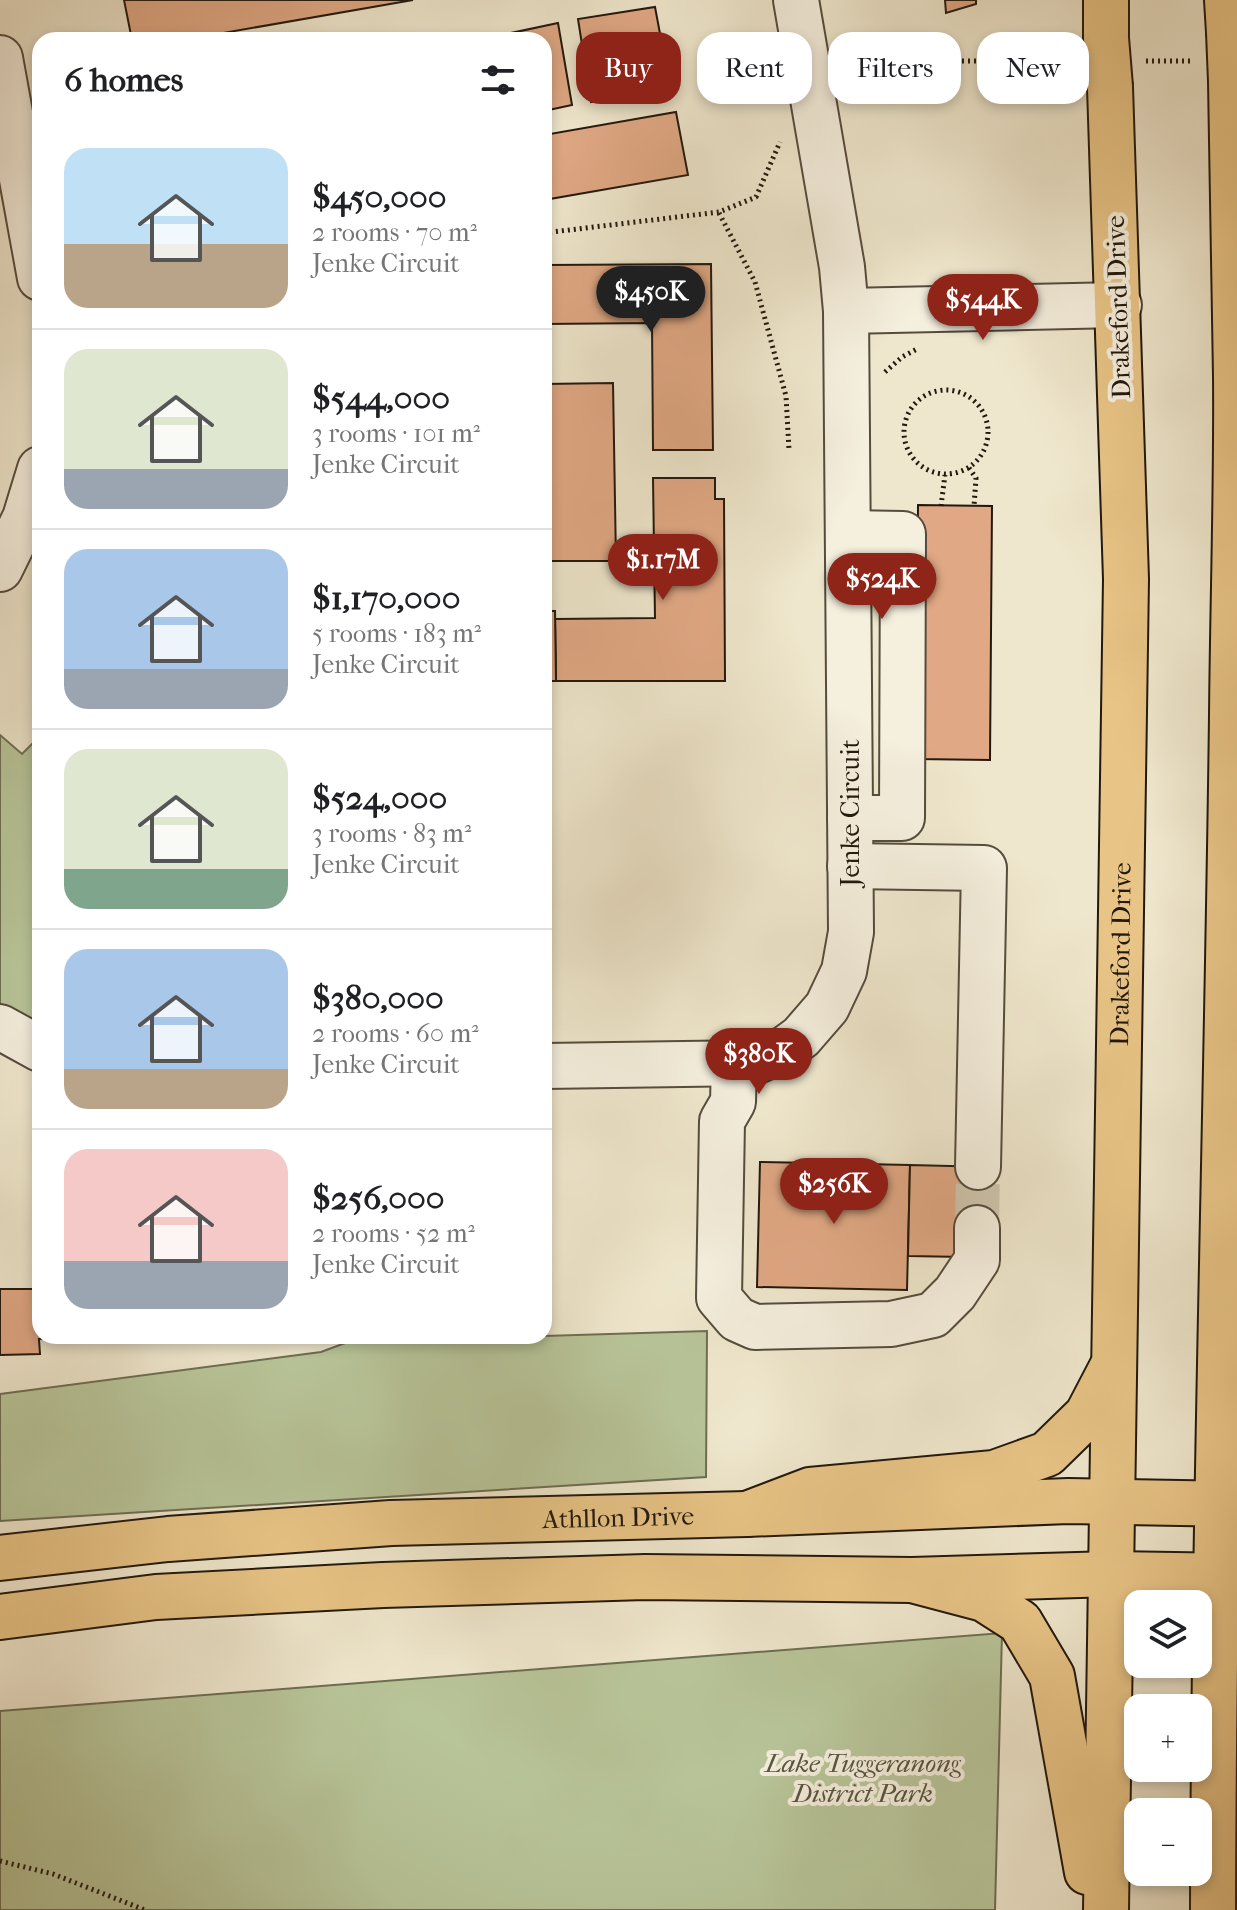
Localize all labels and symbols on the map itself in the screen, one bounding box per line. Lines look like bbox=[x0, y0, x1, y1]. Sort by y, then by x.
street label: Drakeford Drive bbox=[1100, 214, 1137, 399]
pin: $450K bbox=[595, 266, 707, 334]
pin: $544K bbox=[927, 274, 1039, 342]
pin: $1.17M bbox=[598, 534, 728, 602]
pin: $524K bbox=[826, 553, 938, 621]
street label: Jenke Circuit bbox=[835, 738, 866, 889]
street label: Drakeford Drive bbox=[1104, 862, 1138, 1046]
pin: $380K bbox=[703, 1028, 815, 1096]
pin: $256K bbox=[778, 1158, 890, 1226]
street label: Athllon Drive bbox=[541, 1500, 695, 1535]
park label: Lake Tuggeranong District Park bbox=[763, 1748, 962, 1809]

